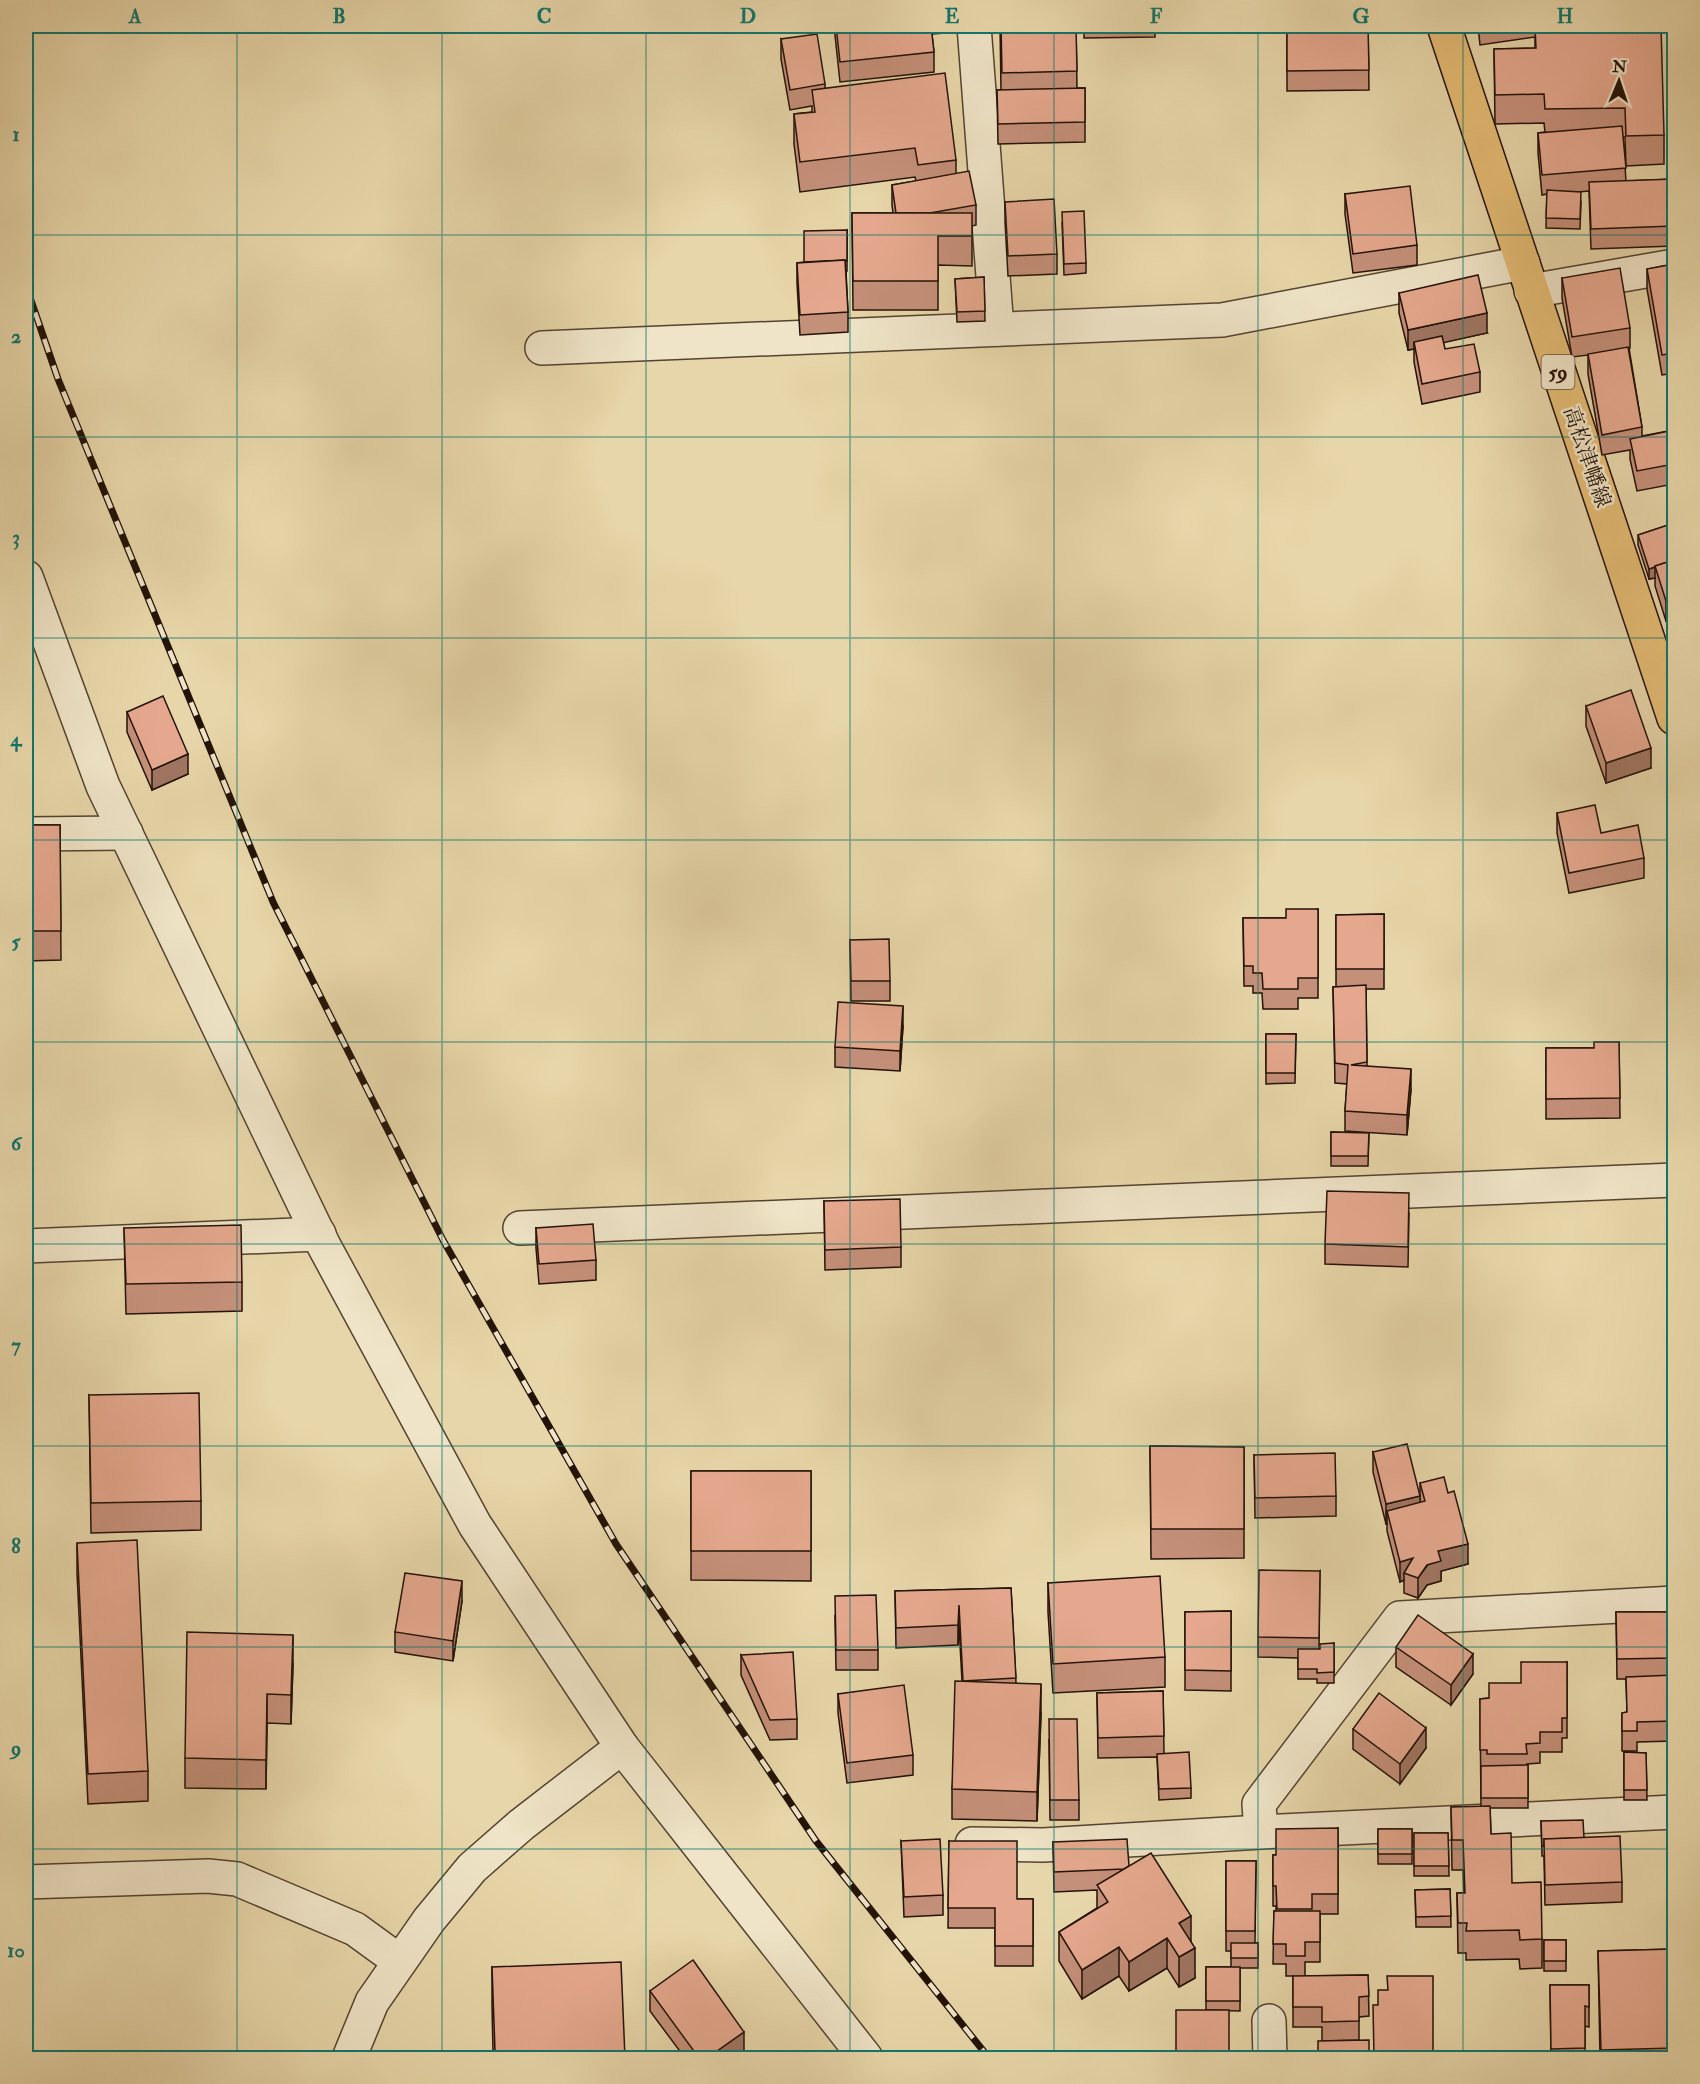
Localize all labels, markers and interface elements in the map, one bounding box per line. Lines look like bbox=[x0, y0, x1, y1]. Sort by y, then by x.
text: A bbox=[128, 4, 142, 29]
text: B bbox=[332, 4, 346, 29]
text: C bbox=[537, 4, 551, 29]
text: D bbox=[740, 4, 756, 29]
text: E bbox=[945, 4, 960, 29]
text: F bbox=[1150, 4, 1163, 29]
text: G bbox=[1353, 4, 1370, 29]
text: H bbox=[1557, 4, 1573, 29]
north arrow bbox=[1589, 51, 1649, 111]
text: N bbox=[1611, 57, 1628, 77]
text: 1 bbox=[12, 122, 20, 147]
text: 2 bbox=[11, 324, 21, 349]
road number: 59 bbox=[1542, 355, 1574, 389]
street label: 高松津幡線 bbox=[1557, 403, 1617, 511]
text: 3 bbox=[12, 525, 20, 550]
text: 4 bbox=[10, 727, 23, 752]
text: 5 bbox=[12, 929, 22, 954]
text: 6 bbox=[11, 1131, 23, 1156]
text: 7 bbox=[11, 1333, 21, 1358]
text: 8 bbox=[11, 1534, 21, 1559]
text: 9 bbox=[9, 1736, 21, 1761]
text: 10 bbox=[7, 1938, 25, 1963]

